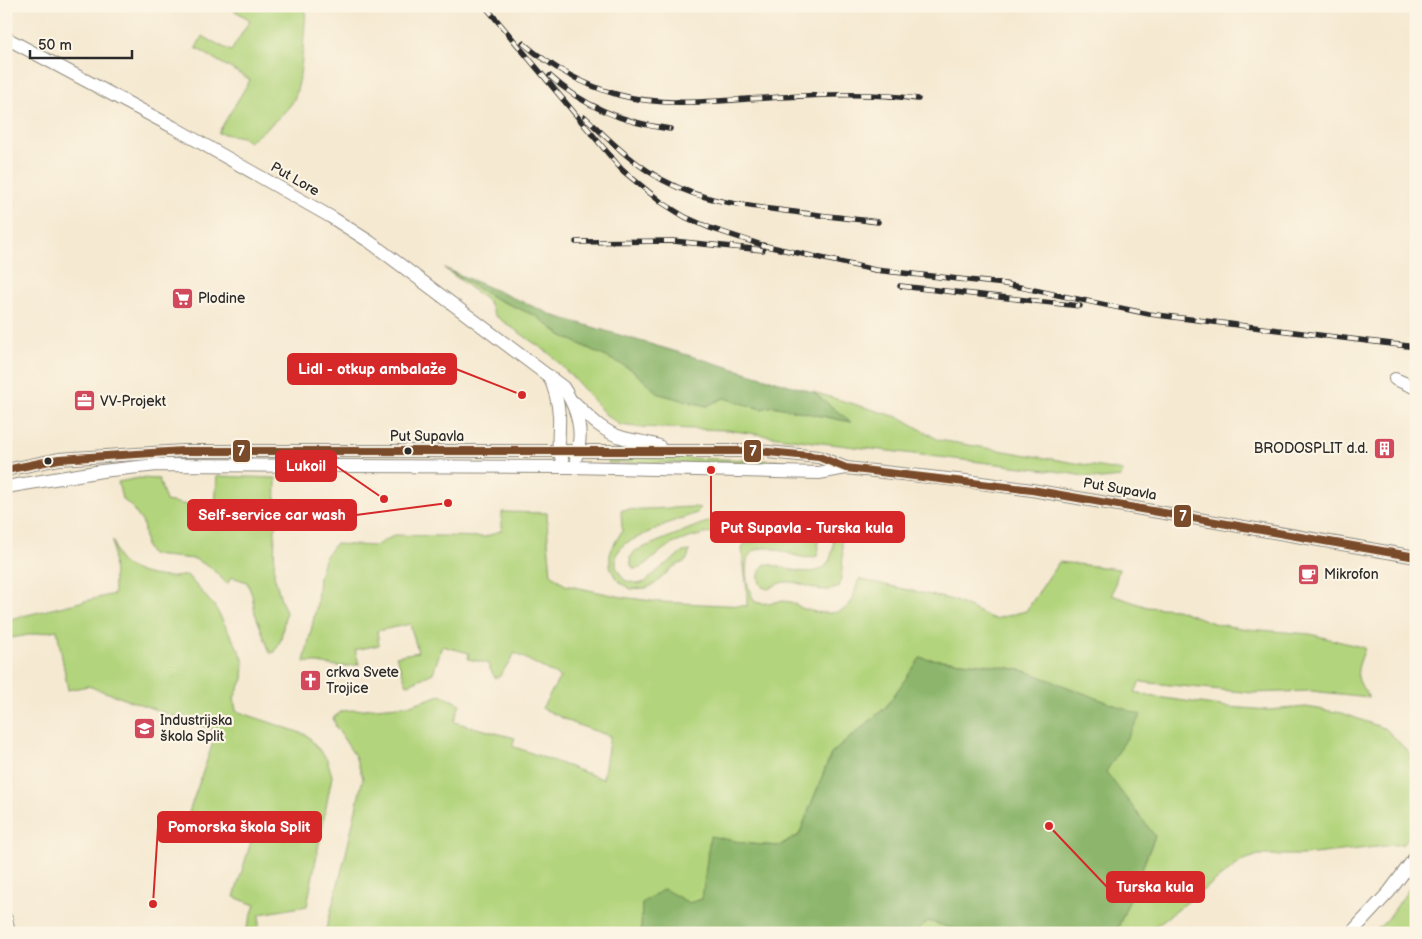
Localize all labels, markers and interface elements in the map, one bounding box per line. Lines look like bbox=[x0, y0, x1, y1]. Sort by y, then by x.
scale bar bbox=[30, 28, 132, 60]
text: 50 m bbox=[38, 36, 72, 55]
street label: Put Lore bbox=[268, 158, 322, 200]
supermarket icon: Plodine bbox=[170, 286, 194, 310]
place label: Plodine bbox=[198, 290, 245, 307]
callout: Lidl - otkup ambalaže bbox=[288, 354, 456, 384]
text: Lidl - otkup ambalaže bbox=[298, 360, 446, 379]
office icon: VV-Projekt bbox=[72, 389, 96, 413]
place label: VV-Projekt bbox=[100, 393, 167, 410]
street label: Put Supavla bbox=[390, 428, 464, 445]
building icon: BRODOSPLIT d.d. bbox=[1372, 436, 1396, 460]
line badge: 7 bbox=[232, 439, 251, 463]
line badge: 7 bbox=[743, 439, 762, 463]
place label: BRODOSPLIT d.d. bbox=[1254, 440, 1368, 457]
text: 7 bbox=[237, 443, 245, 460]
text: 7 bbox=[749, 443, 757, 460]
unlabelled marker bbox=[403, 446, 413, 456]
callout: Lukoil bbox=[276, 451, 336, 481]
unlabelled marker bbox=[43, 456, 53, 466]
text: Lukoil bbox=[286, 457, 326, 476]
street label: Put Supavla bbox=[1082, 474, 1158, 504]
callout: Self-service car wash bbox=[188, 500, 356, 530]
line badge: 7 bbox=[1173, 504, 1192, 528]
text: Self-service car wash bbox=[198, 506, 346, 525]
text: 7 bbox=[1179, 508, 1187, 525]
callout: Put Supavla - Turska kula bbox=[711, 512, 904, 542]
text: Put Supavla - Turska kula bbox=[721, 519, 893, 538]
cafe icon: Mikrofon bbox=[1296, 562, 1320, 586]
place label: Mikrofon bbox=[1324, 566, 1379, 583]
place label: crkva Svete Trojice bbox=[326, 664, 399, 697]
church icon: crkva Svete Trojice bbox=[298, 668, 322, 692]
place label: Industrijska škola Split bbox=[160, 712, 232, 745]
school or university icon: Industrijska škola Split bbox=[132, 716, 156, 740]
callout: Pomorska škola Split bbox=[158, 812, 321, 842]
text: Pomorska škola Split bbox=[168, 818, 310, 837]
callout: Turska kula bbox=[1107, 872, 1204, 902]
text: Turska kula bbox=[1116, 878, 1194, 897]

